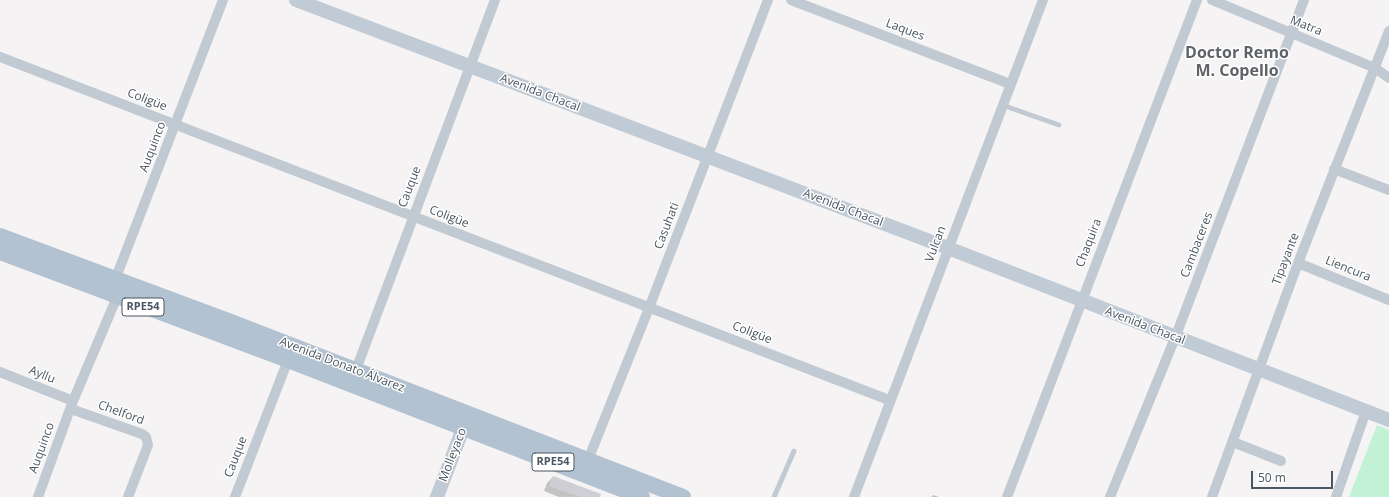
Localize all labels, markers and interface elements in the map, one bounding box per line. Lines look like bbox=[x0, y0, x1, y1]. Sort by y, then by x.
street label: Matra bbox=[1288, 13, 1324, 39]
street label: Laques bbox=[884, 16, 926, 44]
district label: Doctor Remo M. Copello bbox=[1185, 43, 1289, 81]
street label: Avenida Chacal bbox=[498, 71, 582, 115]
street label: Coligüe bbox=[125, 86, 169, 114]
street label: Auquinco bbox=[137, 120, 169, 174]
street label: Cauque bbox=[396, 164, 424, 210]
street label: Avenida Chacal bbox=[801, 186, 885, 230]
street label: Casuhati bbox=[652, 201, 682, 251]
street label: Coligüe bbox=[427, 203, 471, 231]
street label: Cambaceres bbox=[1178, 210, 1216, 280]
street label: Chaquira bbox=[1073, 217, 1105, 269]
street label: Vulcan bbox=[923, 224, 949, 264]
street label: Tipayante bbox=[1269, 231, 1303, 287]
street label: Liencura bbox=[1323, 253, 1373, 285]
road number: RPE54 bbox=[122, 298, 164, 316]
street label: Avenida Chacal bbox=[1103, 304, 1187, 348]
street label: Coligüe bbox=[730, 319, 774, 347]
street label: Avenida Donato Álvarez bbox=[277, 334, 407, 396]
street label: Ayllu bbox=[27, 363, 57, 387]
street label: Chelford bbox=[96, 398, 146, 428]
street label: Auquinco bbox=[26, 421, 58, 475]
street label: Molleyaco bbox=[436, 426, 470, 484]
street label: Cauque bbox=[222, 434, 250, 480]
road number: RPE54 bbox=[532, 453, 574, 471]
scale bar bbox=[1253, 463, 1335, 489]
text: 50 m bbox=[1258, 469, 1286, 486]

